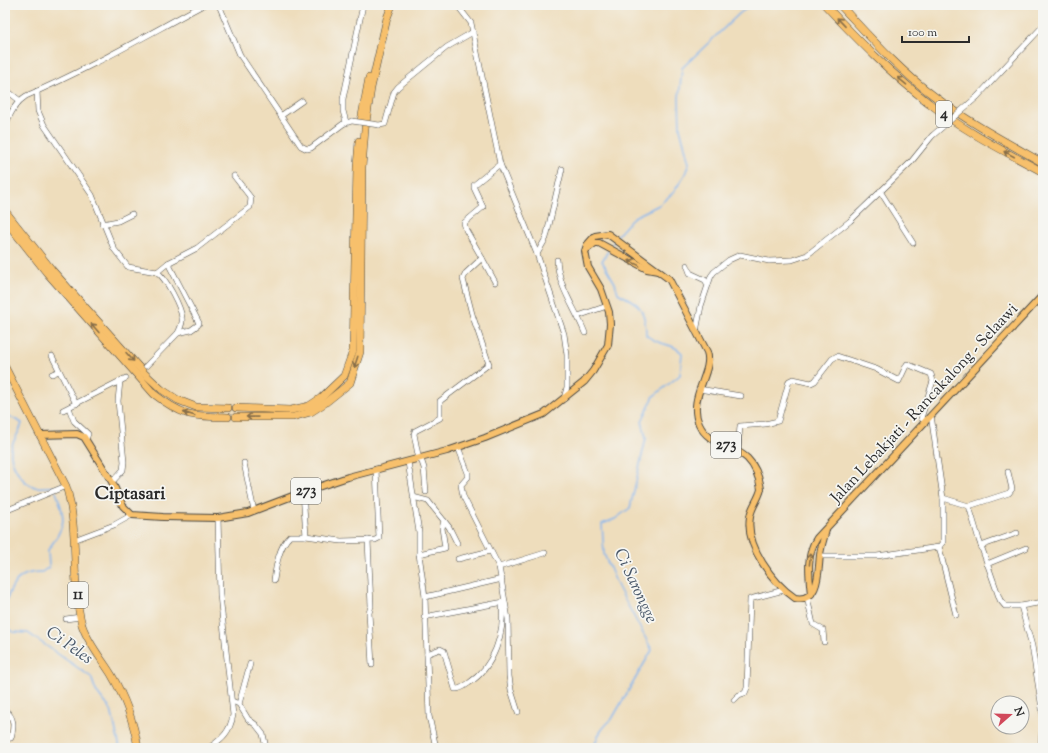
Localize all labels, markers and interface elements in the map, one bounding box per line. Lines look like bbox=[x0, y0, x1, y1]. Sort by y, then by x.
one-way arrow bbox=[836, 17, 846, 27]
scale bar bbox=[902, 18, 969, 44]
text: 100 m bbox=[908, 24, 937, 42]
one-way arrow bbox=[896, 76, 907, 85]
road number: 4 bbox=[936, 101, 952, 127]
one-way arrow bbox=[1003, 150, 1015, 157]
one-way arrow bbox=[629, 259, 641, 266]
street label: Jalan Lebakjati - Rancakalong - Selaawi bbox=[825, 299, 1024, 510]
one-way arrow bbox=[90, 323, 99, 333]
one-way arrow bbox=[125, 352, 134, 362]
one-way arrow bbox=[352, 356, 360, 368]
one-way arrow bbox=[183, 410, 196, 417]
one-way arrow bbox=[246, 413, 259, 421]
road number: 273 bbox=[711, 432, 741, 458]
road number: 273 bbox=[291, 478, 321, 504]
district label: Ciptasari bbox=[95, 482, 166, 508]
water label: Ci Sarongge bbox=[607, 545, 663, 627]
one-way arrow bbox=[806, 553, 814, 566]
road number: 11 bbox=[68, 582, 88, 608]
water label: Ci Peles bbox=[41, 621, 98, 671]
north arrow bbox=[990, 695, 1030, 735]
text: N bbox=[1009, 704, 1028, 719]

